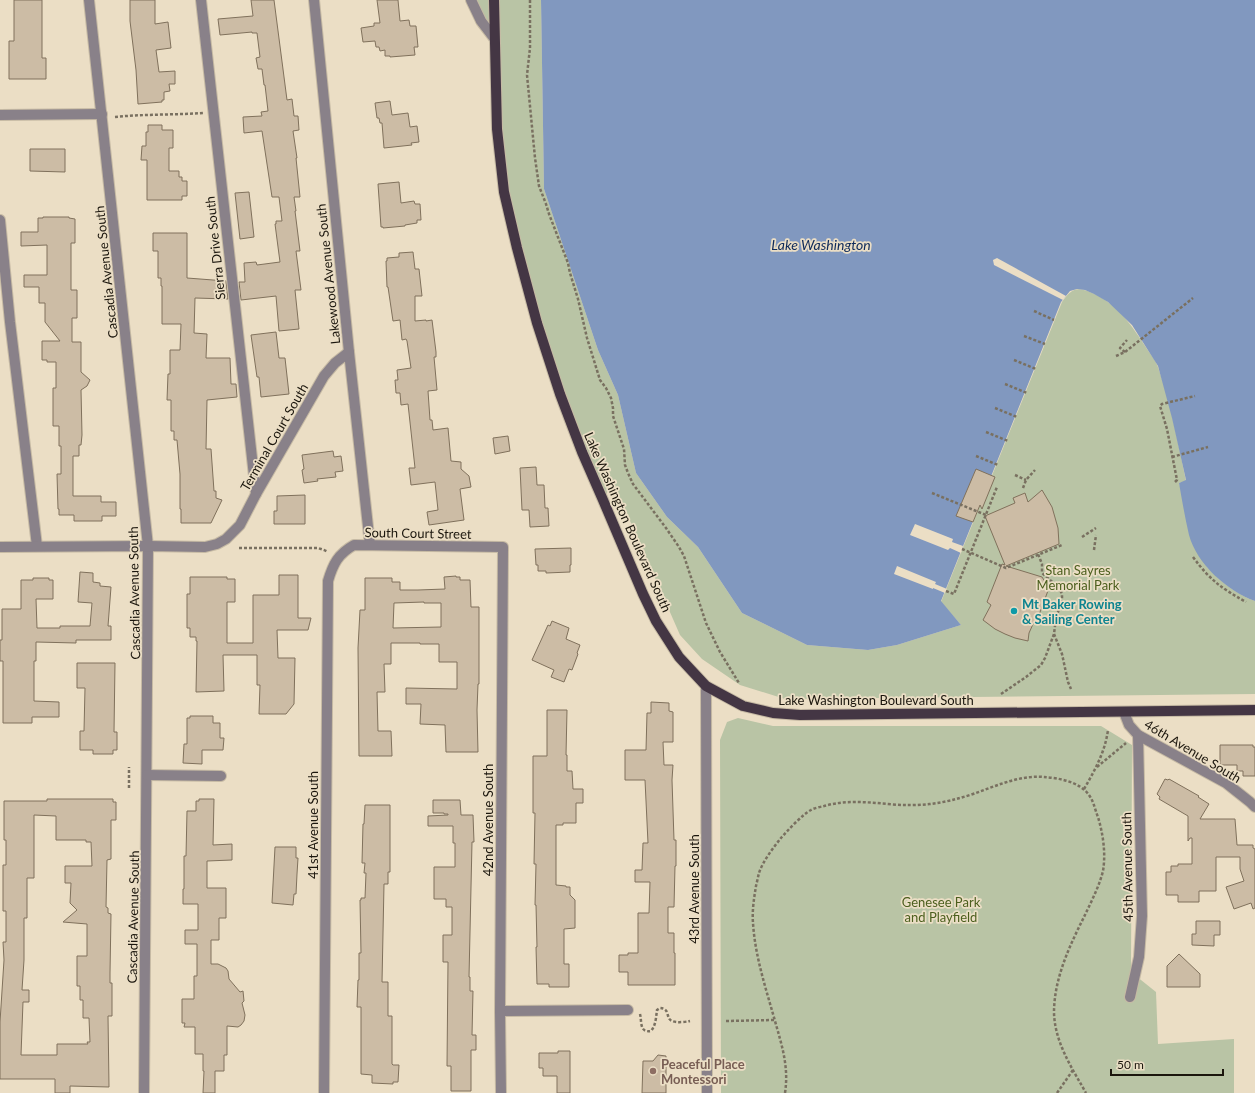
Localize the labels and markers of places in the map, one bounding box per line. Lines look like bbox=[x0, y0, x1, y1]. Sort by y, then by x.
place label: Mt Baker Rowing & Sailing Center bbox=[1022, 596, 1122, 627]
marker: Mt Baker Rowing & Sailing Center bbox=[1009, 606, 1019, 616]
place label: Peaceful Place Montessori bbox=[661, 1056, 745, 1087]
marker: Peaceful Place Montessori bbox=[648, 1066, 658, 1076]

